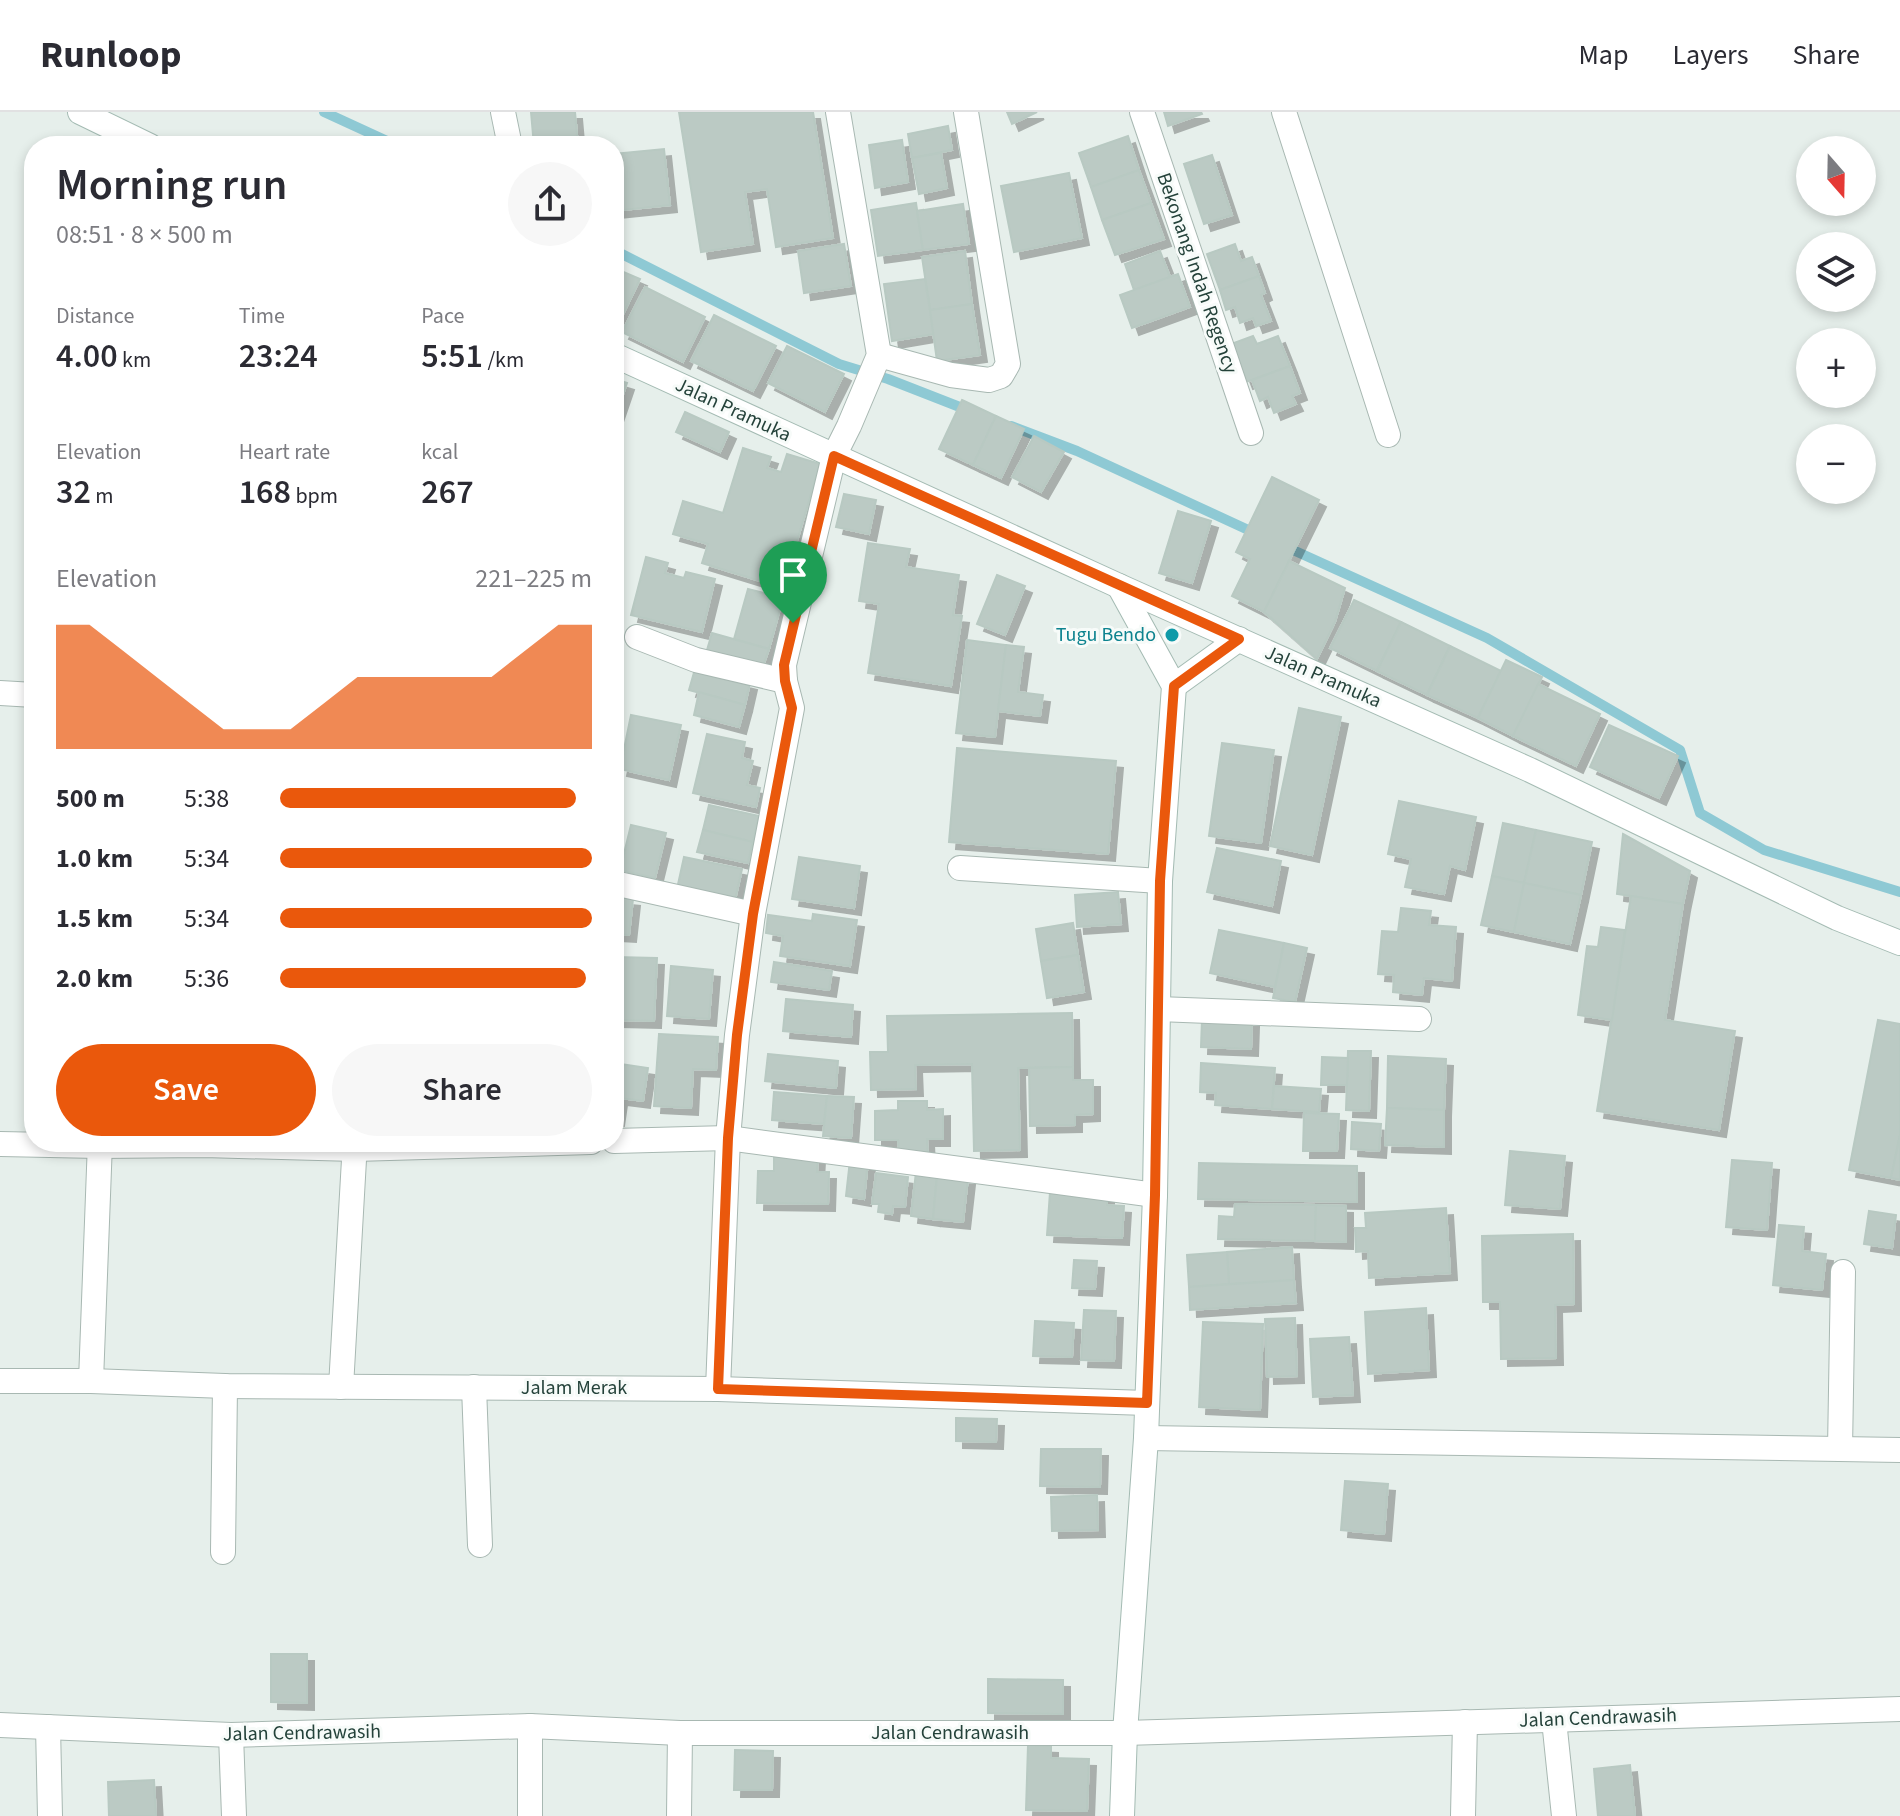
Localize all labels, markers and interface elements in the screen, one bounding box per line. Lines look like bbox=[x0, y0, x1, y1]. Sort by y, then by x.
text: Runloop bbox=[40, 28, 181, 82]
text: Map bbox=[1578, 35, 1628, 75]
text: Layers bbox=[1672, 35, 1748, 75]
text: Share bbox=[1792, 35, 1860, 75]
north arrow bbox=[1796, 136, 1876, 216]
map controls bbox=[1796, 136, 1876, 504]
text: Morning run bbox=[56, 154, 287, 217]
button: share bbox=[508, 162, 592, 246]
street label: Bekonang Indah Regency bbox=[1149, 169, 1245, 378]
text: 08:51 · 8 × 500 m bbox=[56, 216, 233, 253]
button: layers bbox=[1796, 232, 1876, 312]
text: Distance bbox=[56, 300, 134, 332]
text: Time bbox=[239, 300, 285, 332]
text: Pace bbox=[421, 300, 464, 332]
button: + bbox=[1796, 328, 1876, 408]
text: 4.00 bbox=[56, 332, 118, 381]
text: 23:24 bbox=[239, 332, 318, 381]
text: 5:51 bbox=[421, 332, 483, 381]
text: km bbox=[118, 344, 151, 376]
text: /km bbox=[483, 344, 524, 376]
street label: Jalan Pramuka bbox=[670, 371, 796, 449]
button: − bbox=[1796, 424, 1876, 504]
text: Elevation bbox=[56, 436, 142, 468]
text: Heart rate bbox=[239, 436, 330, 468]
text: kcal bbox=[421, 436, 458, 468]
text: 32 bbox=[56, 468, 91, 517]
text: 168 bbox=[239, 468, 291, 517]
text: 267 bbox=[421, 468, 474, 517]
text: m bbox=[91, 480, 114, 512]
text: bpm bbox=[291, 480, 338, 512]
pin bbox=[759, 541, 827, 623]
icon: arrive bbox=[771, 553, 815, 597]
text: Elevation bbox=[56, 560, 157, 597]
text: 221–225 m bbox=[475, 560, 592, 597]
place label: Tugu Bendo bbox=[1056, 621, 1156, 649]
marker: Tugu Bendo bbox=[1163, 626, 1181, 644]
street label: Jalan Pramuka bbox=[1260, 639, 1386, 715]
text: 500 m bbox=[56, 780, 125, 817]
text: 5:38 bbox=[184, 780, 229, 817]
text: 1.0 km bbox=[56, 840, 133, 877]
text: 5:34 bbox=[184, 840, 229, 877]
text: 1.5 km bbox=[56, 900, 133, 937]
text: 5:34 bbox=[184, 900, 229, 937]
text: 2.0 km bbox=[56, 960, 133, 997]
text: 5:36 bbox=[184, 960, 229, 997]
button: Save bbox=[56, 1044, 316, 1136]
button: Share bbox=[332, 1044, 592, 1136]
street label: Jalam Merak bbox=[521, 1374, 627, 1402]
street label: Jalan Cendrawasih bbox=[1518, 1701, 1678, 1735]
street label: Jalan Cendrawasih bbox=[223, 1718, 381, 1748]
street label: Jalan Cendrawasih bbox=[871, 1719, 1029, 1747]

